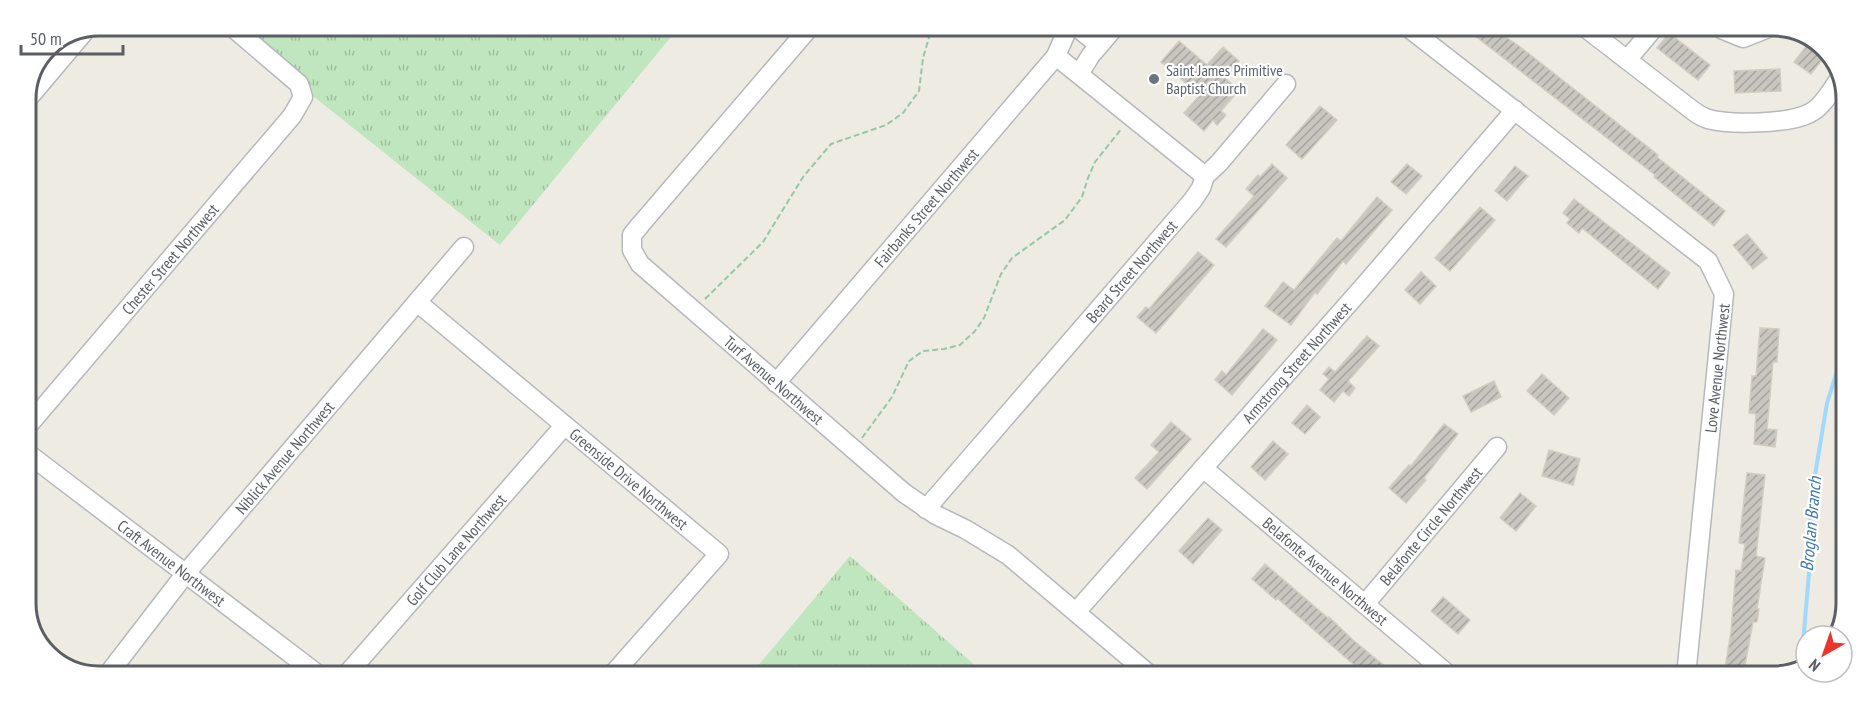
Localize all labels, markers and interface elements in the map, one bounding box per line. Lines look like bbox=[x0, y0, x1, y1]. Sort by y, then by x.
scale bar bbox=[21, 18, 123, 56]
text: 50 m bbox=[30, 27, 62, 50]
place label: Saint James Primitive Baptist Church bbox=[1166, 60, 1283, 98]
marker: Saint James Primitive Baptist Church bbox=[1147, 72, 1161, 86]
street label: Fairbanks Street Northwest bbox=[870, 143, 983, 271]
street label: Chester Street Northwest bbox=[117, 199, 223, 318]
street label: Beard Street Northwest bbox=[1081, 215, 1182, 327]
street label: Armstrong Street Northwest bbox=[1238, 297, 1356, 427]
street label: Love Avenue Northwest bbox=[1700, 302, 1734, 434]
street label: Turf Avenue Northwest bbox=[720, 331, 828, 429]
street label: Niblick Avenue Northwest bbox=[231, 396, 339, 518]
street label: Greenside Drive Northwest bbox=[566, 424, 693, 534]
street label: Belafonte Circle Northwest bbox=[1375, 462, 1487, 589]
water label: Broglan Branch bbox=[1795, 475, 1826, 572]
street label: Golf Club Lane Northwest bbox=[402, 489, 511, 610]
street label: Belafonte Avenue Northwest bbox=[1259, 513, 1393, 630]
street label: Craft Avenue Northwest bbox=[114, 515, 230, 611]
north arrow bbox=[1794, 624, 1854, 684]
text: N bbox=[1805, 655, 1824, 676]

